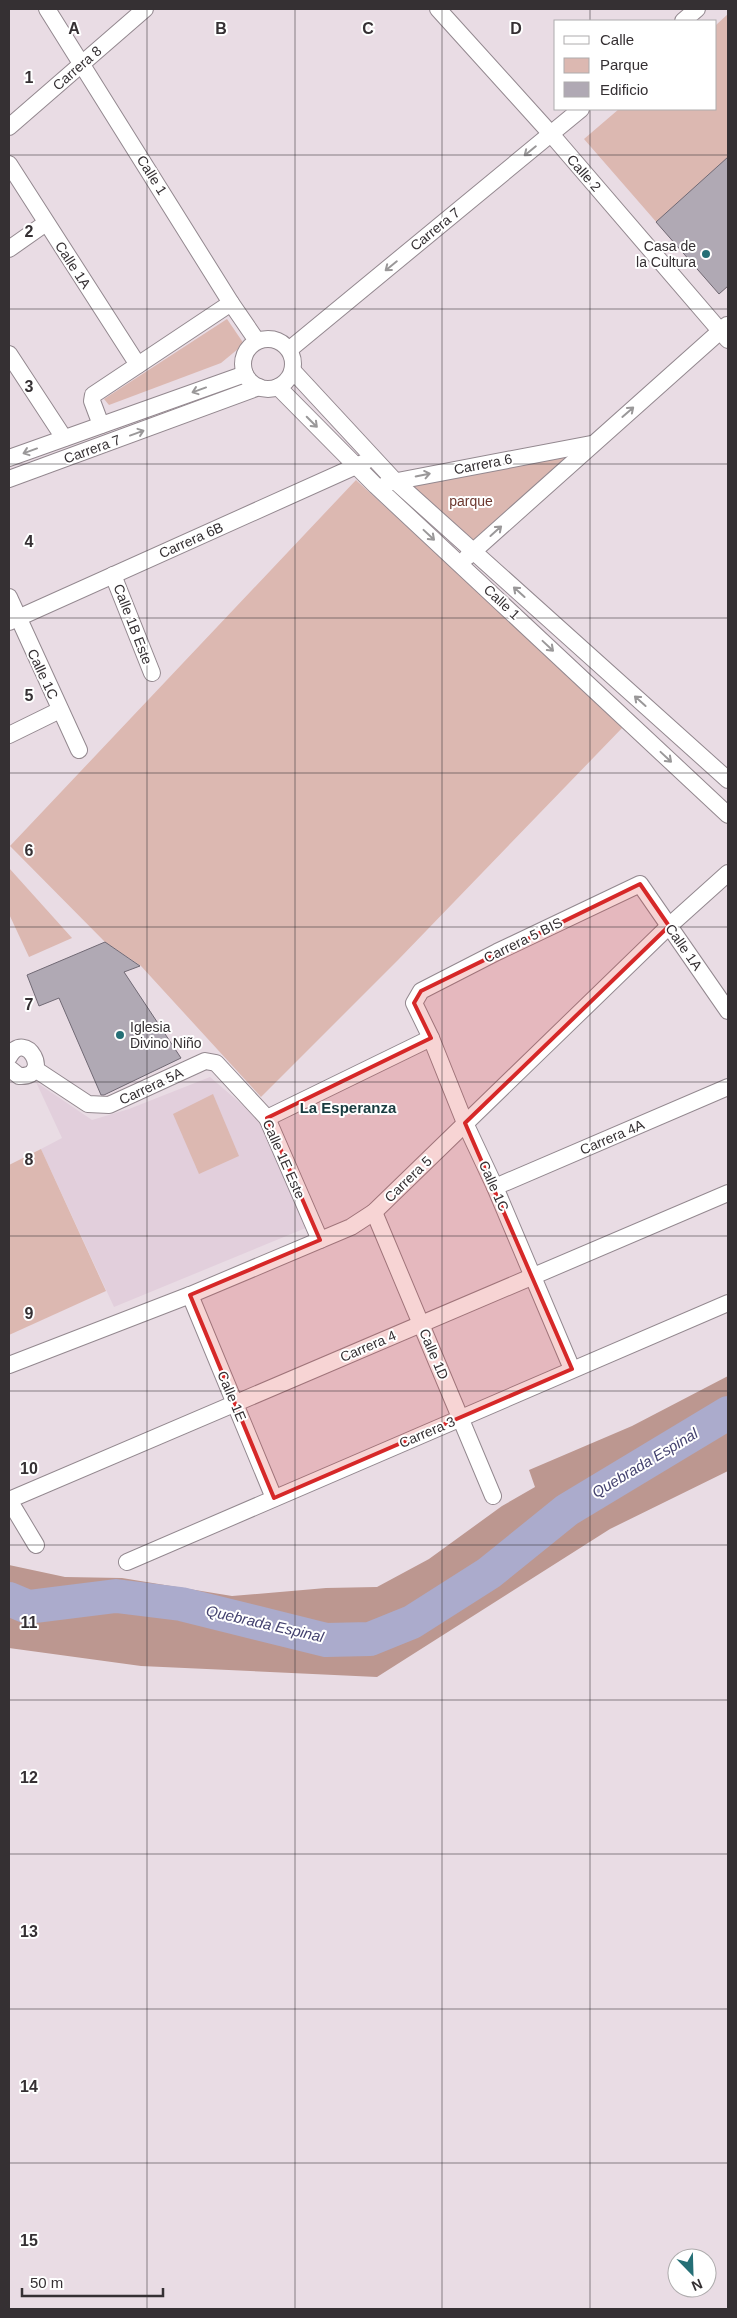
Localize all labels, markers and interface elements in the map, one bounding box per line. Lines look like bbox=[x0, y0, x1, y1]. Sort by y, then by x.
text: A bbox=[68, 20, 80, 37]
text: B bbox=[215, 20, 227, 37]
text: C bbox=[362, 20, 374, 37]
text: D bbox=[510, 20, 522, 37]
legend bbox=[554, 20, 717, 110]
text: Calle bbox=[600, 31, 634, 48]
street label: Carrera 8 bbox=[49, 42, 105, 93]
text: Parque bbox=[600, 56, 648, 73]
text: 1 bbox=[25, 69, 34, 86]
text: Edificio bbox=[600, 81, 648, 98]
one-way arrow bbox=[524, 146, 537, 157]
street label: Calle 2 bbox=[564, 151, 604, 195]
street label: Calle 1 bbox=[134, 152, 170, 198]
street label: Carrera 7 bbox=[407, 204, 463, 254]
text: 2 bbox=[25, 223, 34, 240]
street label: Calle 1A bbox=[52, 238, 94, 292]
place label: Casa de la Cultura bbox=[636, 238, 696, 270]
marker: Casa de la Cultura bbox=[700, 248, 712, 260]
one-way arrow bbox=[385, 260, 398, 271]
text: 3 bbox=[25, 378, 34, 395]
one-way arrow bbox=[192, 386, 208, 395]
one-way arrow bbox=[621, 407, 634, 418]
one-way arrow bbox=[306, 415, 318, 427]
one-way arrow bbox=[129, 428, 144, 437]
street label: Carrera 7 bbox=[61, 431, 123, 467]
one-way arrow bbox=[23, 447, 38, 456]
street label: Carrera 6 bbox=[452, 450, 514, 477]
one-way arrow bbox=[415, 470, 431, 479]
park label: parque bbox=[449, 493, 493, 509]
street label: Carrera 6B bbox=[156, 519, 226, 561]
one-way arrow bbox=[490, 525, 503, 537]
one-way arrow bbox=[423, 529, 435, 541]
text: 4 bbox=[25, 533, 34, 550]
street label: Calle 1 bbox=[481, 581, 524, 623]
street label: Calle 1B Este bbox=[110, 582, 156, 667]
one-way arrow bbox=[513, 586, 526, 598]
one-way arrow bbox=[541, 640, 554, 652]
street label: Calle 1C bbox=[24, 646, 62, 702]
text: 5 bbox=[25, 687, 34, 704]
one-way arrow bbox=[634, 695, 647, 707]
one-way arrow bbox=[660, 751, 673, 763]
text: 6 bbox=[25, 842, 34, 859]
street label: Carrera 5 BIS bbox=[481, 914, 565, 966]
street label: Calle 1A bbox=[662, 921, 706, 974]
text: 7 bbox=[25, 996, 34, 1013]
place label: Iglesia Divino Niño bbox=[130, 1019, 202, 1051]
marker: Iglesia Divino Niño bbox=[114, 1029, 126, 1041]
street label: Carrera 5A bbox=[117, 1064, 186, 1108]
district label: La Esperanza bbox=[300, 1099, 397, 1116]
street label: Carrera 4A bbox=[577, 1116, 647, 1158]
street label: Calle 1E Este bbox=[259, 1117, 309, 1201]
text: 8 bbox=[25, 1151, 34, 1168]
street label: Carrera 5 bbox=[381, 1153, 435, 1205]
street label: Calle 1C bbox=[476, 1158, 512, 1214]
text: 9 bbox=[25, 1305, 34, 1322]
street label: Calle 1D bbox=[416, 1326, 452, 1382]
street label: Carrera 4 bbox=[338, 1327, 399, 1365]
street label: Calle 1E bbox=[214, 1369, 250, 1423]
street label: Carrera 3 bbox=[397, 1413, 458, 1451]
water label: Quebrada Espinal bbox=[589, 1424, 701, 1501]
text: 10 bbox=[20, 1460, 38, 1477]
water label: Quebrada Espinal bbox=[205, 1602, 326, 1645]
text: 11 bbox=[21, 1614, 38, 1631]
text: 12 bbox=[20, 1769, 38, 1786]
text: 13 bbox=[20, 1923, 38, 1940]
text: 14 bbox=[20, 2078, 38, 2095]
text: 15 bbox=[20, 2232, 38, 2249]
north arrow bbox=[667, 2248, 717, 2298]
scale bar bbox=[22, 2266, 164, 2298]
text: 50 m bbox=[30, 2274, 63, 2291]
text: N bbox=[689, 2276, 705, 2294]

